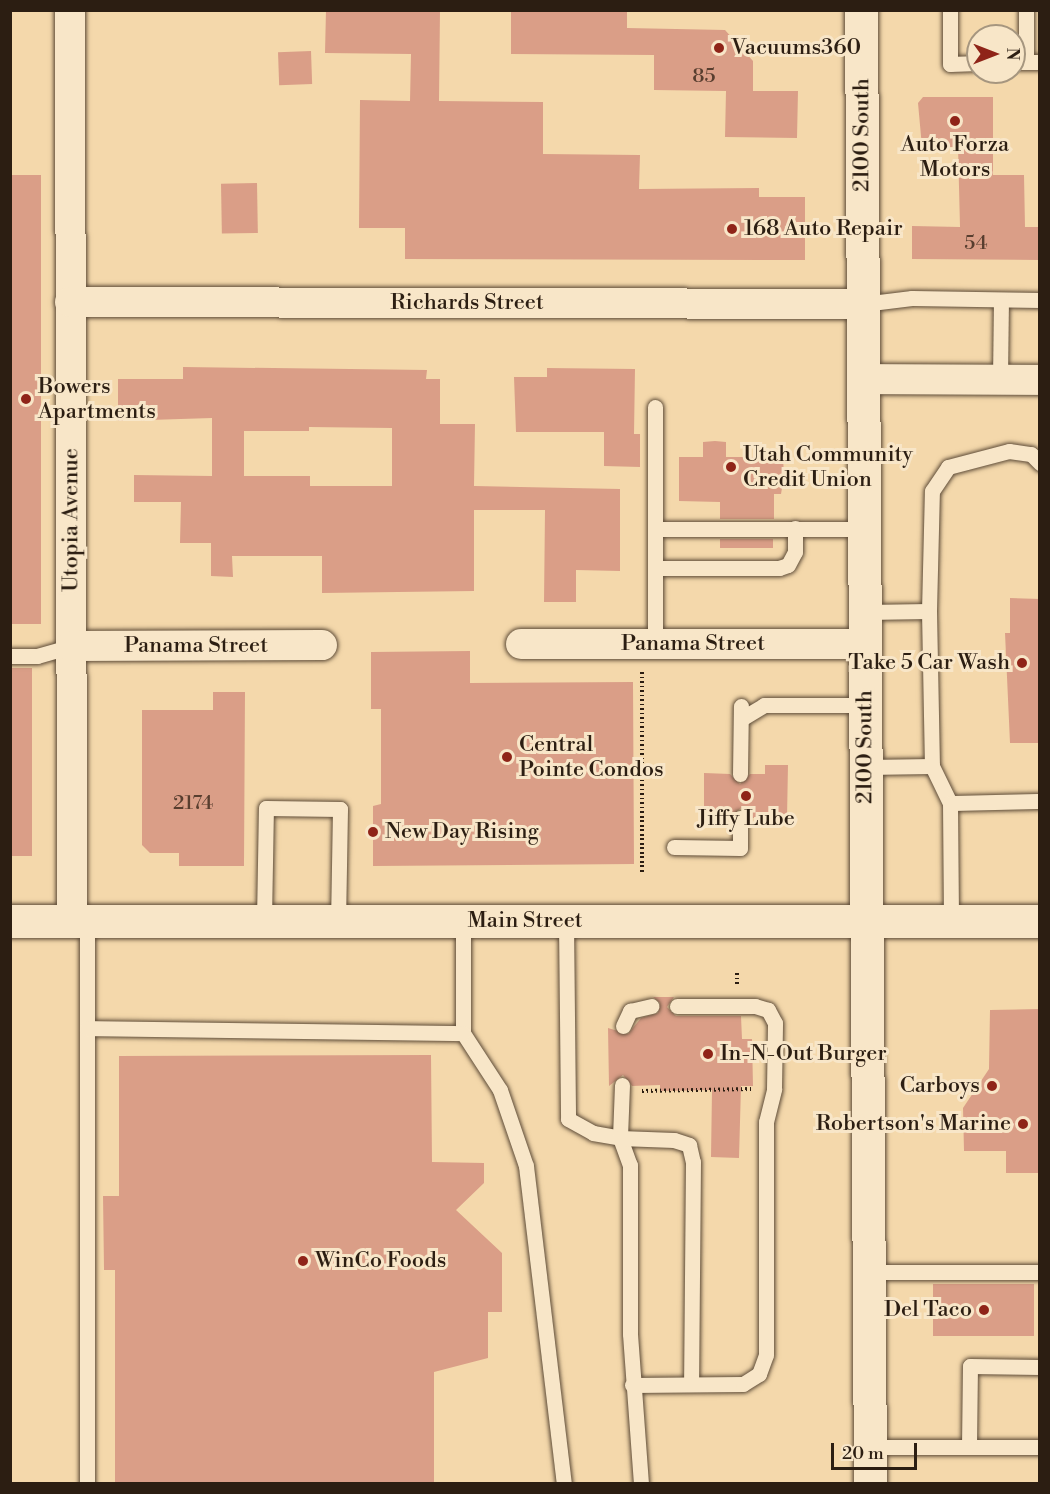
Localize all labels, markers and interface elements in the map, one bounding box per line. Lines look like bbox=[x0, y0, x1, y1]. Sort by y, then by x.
north arrow bbox=[966, 24, 1026, 84]
place label: Vacuums360 bbox=[731, 35, 861, 61]
marker: Vacuums360 bbox=[712, 41, 726, 55]
text: N bbox=[1002, 48, 1022, 60]
house number: 85 bbox=[692, 64, 716, 88]
street label: 2100 South bbox=[849, 78, 875, 192]
marker: Auto Forza Motors bbox=[948, 114, 962, 128]
place label: Auto Forza Motors bbox=[901, 131, 1009, 182]
place label: 168 Auto Repair bbox=[744, 216, 903, 242]
marker: 168 Auto Repair bbox=[725, 222, 739, 236]
house number: 54 bbox=[964, 231, 988, 255]
street label: Richards Street bbox=[390, 290, 544, 316]
place label: Bowers Apartments bbox=[38, 373, 156, 424]
marker: Bowers Apartments bbox=[19, 392, 33, 406]
place label: Utah Community Credit Union bbox=[743, 441, 913, 493]
street label: Utopia Avenue bbox=[58, 448, 84, 592]
marker: Utah Community Credit Union bbox=[724, 460, 738, 474]
street label: Panama Street bbox=[621, 631, 765, 657]
street label: Panama Street bbox=[124, 633, 268, 659]
place label: Take 5 Car Wash bbox=[848, 650, 1010, 676]
marker: Take 5 Car Wash bbox=[1015, 656, 1029, 670]
street label: 2100 South bbox=[852, 690, 878, 804]
place label: Central Pointe Condos bbox=[519, 731, 664, 782]
marker: Central Pointe Condos bbox=[500, 750, 514, 764]
marker: Jiffy Lube bbox=[739, 789, 753, 803]
house number: 2174 bbox=[173, 791, 213, 815]
place label: Jiffy Lube bbox=[697, 806, 795, 832]
place label: New Day Rising bbox=[385, 819, 539, 845]
marker: New Day Rising bbox=[366, 825, 380, 839]
street label: Main Street bbox=[467, 908, 583, 934]
place label: In-N-Out Burger bbox=[720, 1041, 887, 1067]
marker: In-N-Out Burger bbox=[701, 1047, 715, 1061]
place label: Carboys bbox=[900, 1073, 980, 1099]
marker: Carboys bbox=[985, 1079, 999, 1093]
place label: Robertson's Marine bbox=[816, 1111, 1011, 1137]
marker: Robertson's Marine bbox=[1016, 1117, 1030, 1131]
place label: WinCo Foods bbox=[315, 1248, 446, 1274]
marker: WinCo Foods bbox=[296, 1254, 310, 1268]
place label: Del Taco bbox=[884, 1297, 972, 1323]
marker: Del Taco bbox=[977, 1303, 991, 1317]
scale bar bbox=[834, 1431, 920, 1469]
text: 20 m bbox=[842, 1442, 884, 1465]

